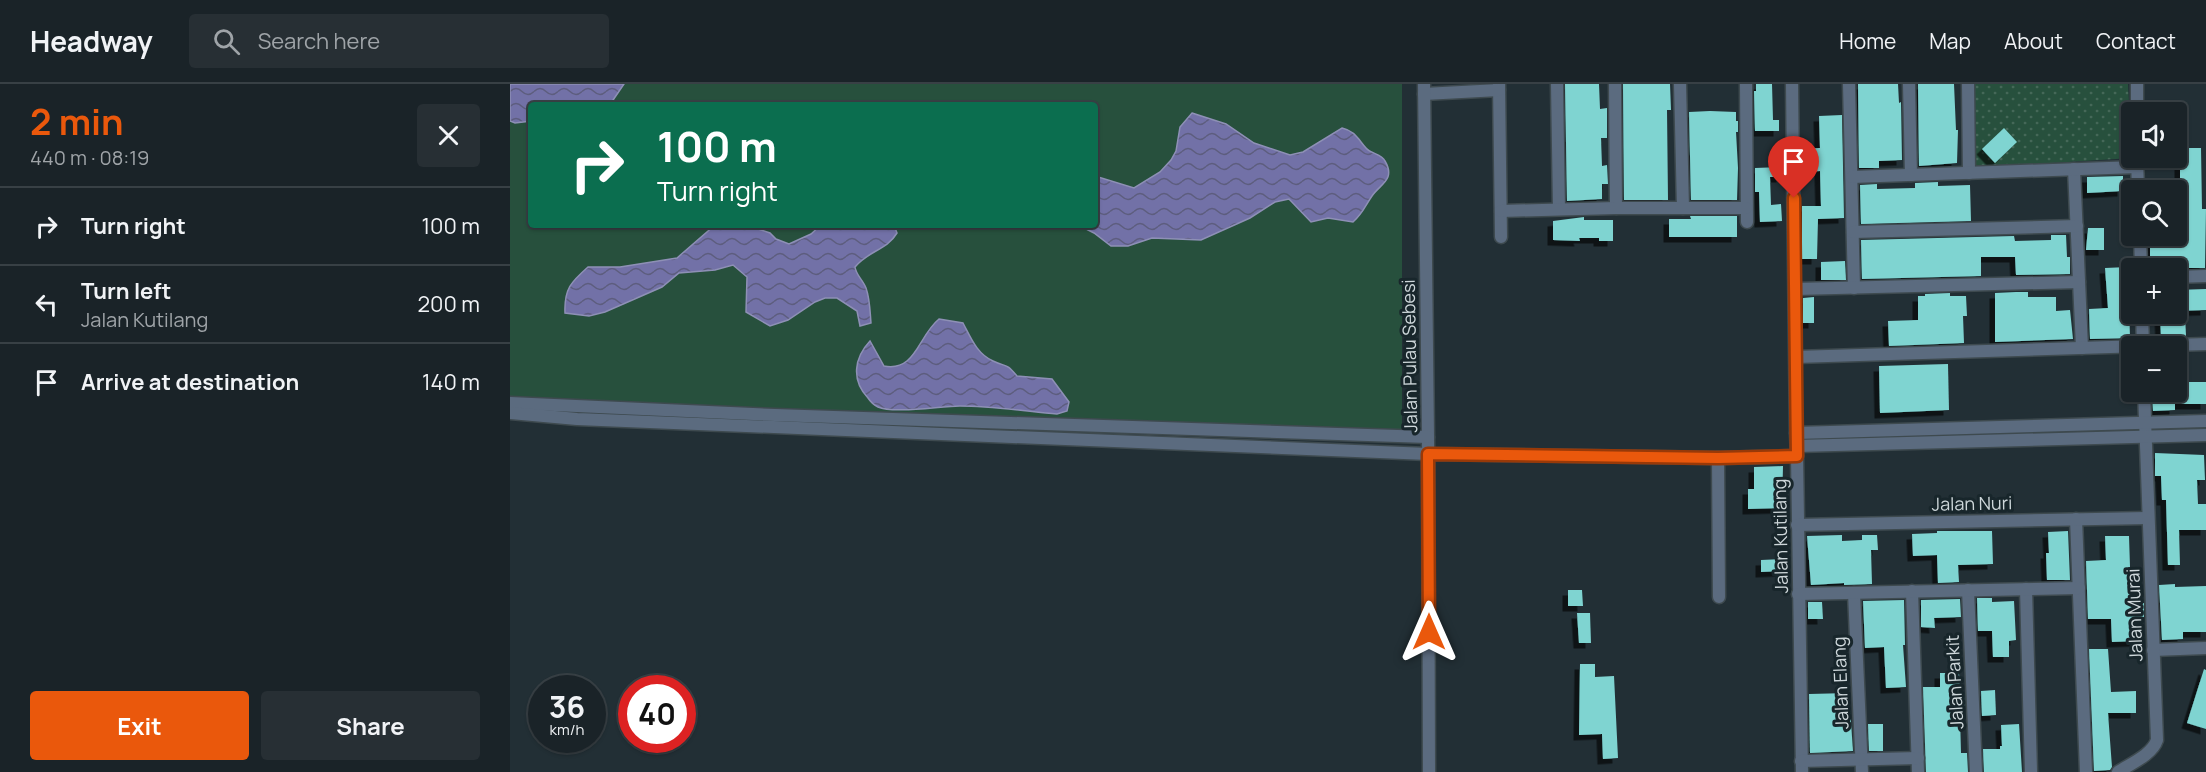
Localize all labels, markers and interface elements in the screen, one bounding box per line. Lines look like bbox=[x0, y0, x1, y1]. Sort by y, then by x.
search box bbox=[189, 14, 609, 68]
text: Headway bbox=[30, 22, 153, 60]
icon: search bbox=[210, 25, 243, 58]
text: Search here bbox=[258, 26, 380, 56]
text: Home bbox=[1839, 27, 1896, 55]
text: Map bbox=[1929, 27, 1971, 55]
text: About bbox=[2004, 27, 2063, 55]
text: Contact bbox=[2096, 27, 2176, 55]
text: 2 min bbox=[30, 97, 124, 146]
map controls bbox=[2121, 102, 2187, 402]
button: sound bbox=[2121, 102, 2187, 168]
button: close bbox=[417, 104, 480, 167]
text: 100 m bbox=[657, 117, 777, 175]
icon: right bbox=[558, 126, 636, 204]
pin bbox=[1768, 136, 1819, 198]
text: 440 m · 08:19 bbox=[30, 144, 149, 171]
icon: arrive bbox=[1777, 145, 1810, 178]
text: Turn right bbox=[657, 172, 778, 209]
button: search bbox=[2121, 180, 2187, 246]
icon: right bbox=[30, 210, 63, 243]
text: Turn right bbox=[81, 211, 186, 241]
text: 100 m bbox=[422, 211, 480, 241]
button: + bbox=[2121, 258, 2187, 324]
text: Turn left bbox=[81, 276, 171, 306]
street label: Jalan Pulau Sebesi bbox=[1396, 279, 1422, 433]
icon: left bbox=[30, 288, 63, 321]
text: 200 m bbox=[418, 289, 480, 319]
text: Jalan Kutilang bbox=[81, 306, 208, 333]
button: − bbox=[2121, 336, 2187, 402]
icon: arrive bbox=[30, 366, 63, 399]
text: Arrive at destination bbox=[81, 367, 299, 397]
text: 140 m bbox=[422, 367, 480, 397]
street label: Jalan Kutilang bbox=[1767, 479, 1793, 593]
street label: Jalan Nuri bbox=[1932, 490, 2012, 516]
street label: Jalan Murai bbox=[2120, 568, 2148, 662]
position arrow bbox=[1397, 600, 1461, 664]
street label: Jalan Parkit bbox=[1940, 634, 1968, 730]
street label: Jalan Elang bbox=[1826, 636, 1854, 730]
speed limit sign: 40 bbox=[618, 675, 696, 753]
text: 36 bbox=[549, 686, 585, 727]
button: Exit bbox=[30, 691, 249, 760]
button: Share bbox=[261, 691, 480, 760]
text: km/h bbox=[550, 719, 584, 740]

